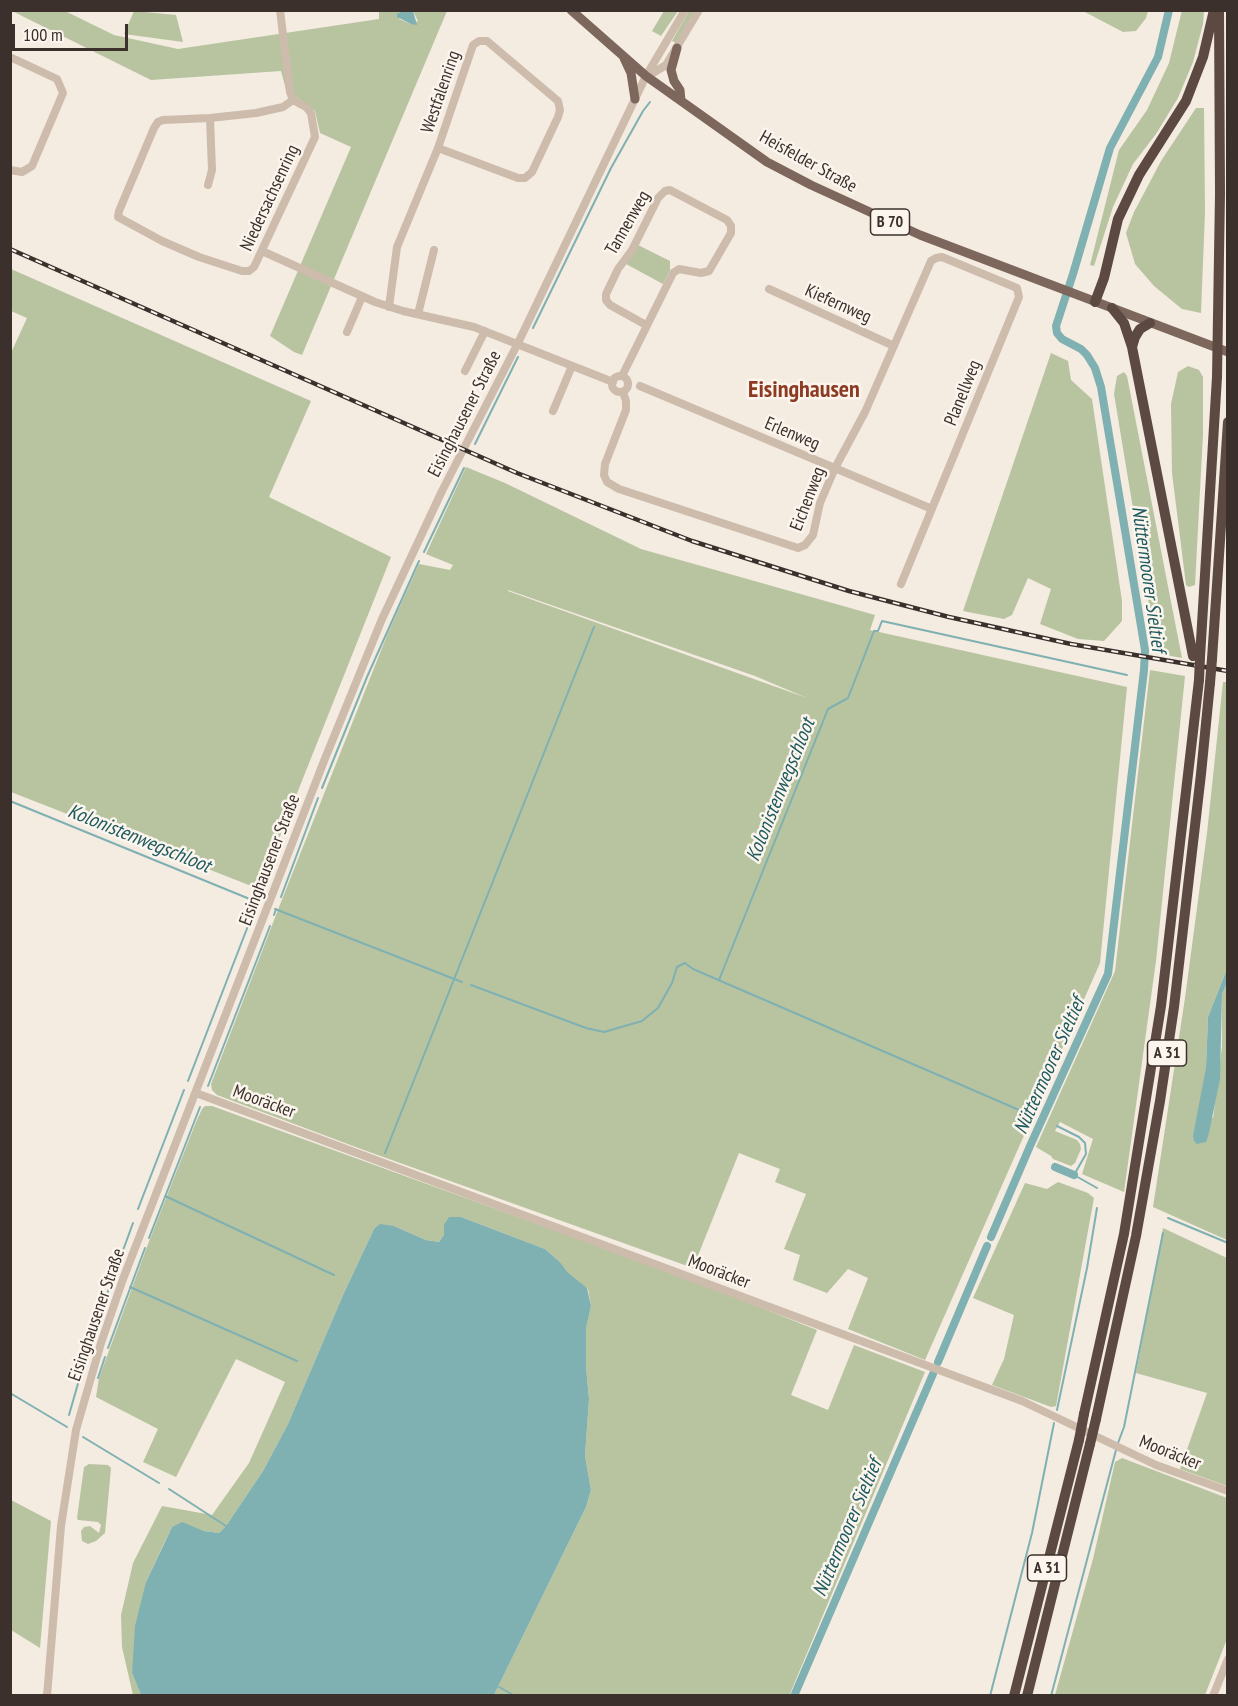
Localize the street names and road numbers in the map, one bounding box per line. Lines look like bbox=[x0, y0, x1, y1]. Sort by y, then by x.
street label: Westfalenring bbox=[417, 48, 465, 136]
street label: Heisfelder Straße bbox=[755, 126, 861, 198]
street label: Niedersachsenring bbox=[236, 141, 304, 255]
street label: Tannenweg bbox=[601, 187, 655, 259]
road number: B 70 bbox=[870, 209, 910, 235]
street label: Kiefernweg bbox=[801, 280, 875, 328]
street label: Eisinghausener Straße bbox=[424, 347, 506, 481]
street label: Planellweg bbox=[940, 357, 986, 429]
street label: Erlenweg bbox=[761, 413, 823, 455]
street label: Eichenweg bbox=[786, 464, 830, 534]
street label: Eisinghausener Straße bbox=[235, 791, 305, 929]
road number: A 31 bbox=[1148, 1040, 1186, 1066]
street label: Mooräcker bbox=[230, 1081, 298, 1123]
street label: Eisinghausener Straße bbox=[64, 1246, 130, 1384]
street label: Mooräcker bbox=[685, 1250, 753, 1294]
street label: Mooräcker bbox=[1136, 1431, 1204, 1475]
road number: A 31 bbox=[1028, 1555, 1066, 1581]

